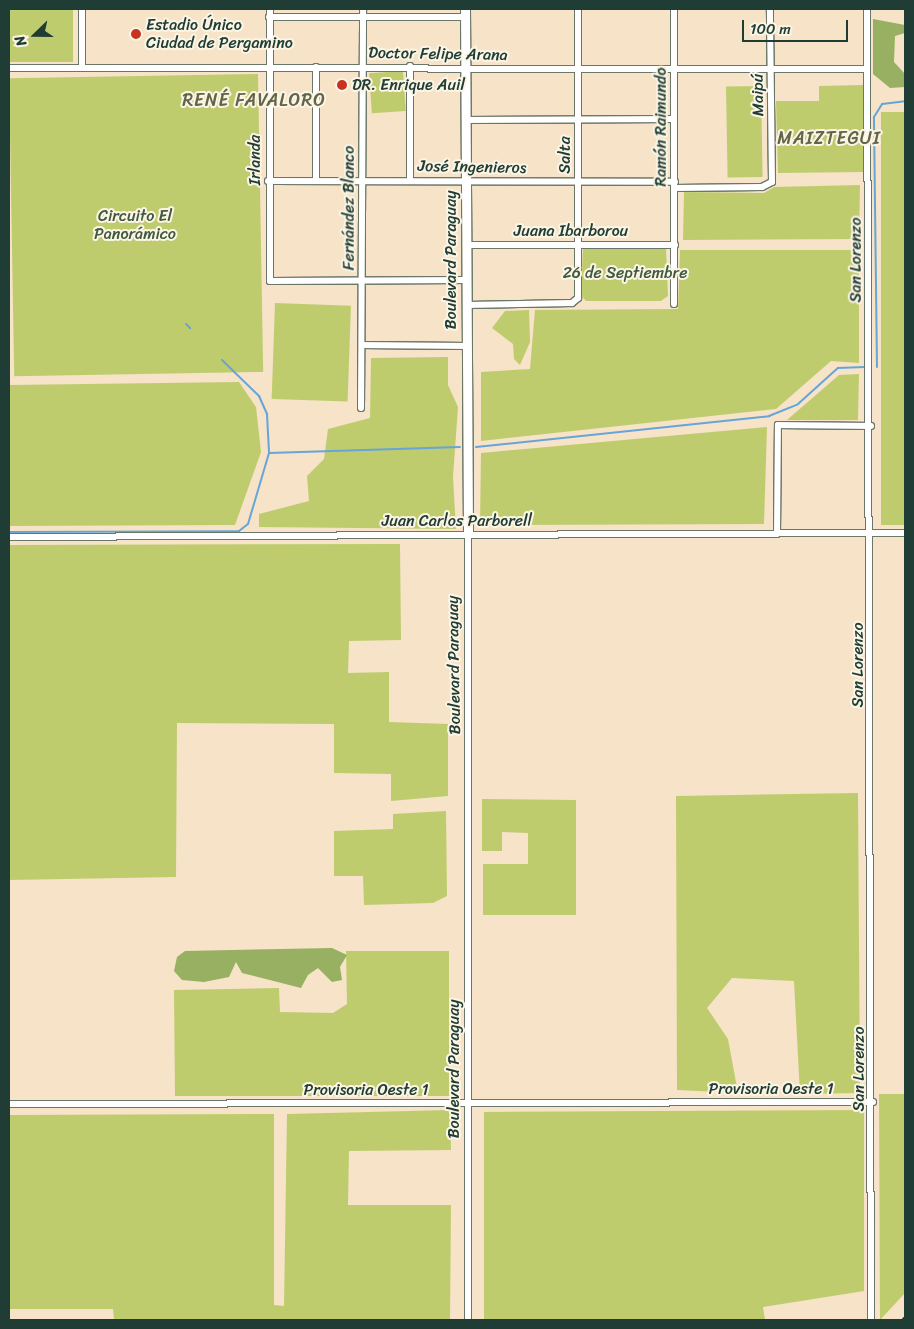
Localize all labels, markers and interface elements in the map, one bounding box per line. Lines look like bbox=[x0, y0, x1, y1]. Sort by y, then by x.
north arrow bbox=[10, 10, 60, 60]
scale bar bbox=[744, 10, 850, 42]
place label: Estadio Único Ciudad de Pergamino bbox=[146, 15, 293, 53]
text: 100 m bbox=[750, 16, 791, 42]
marker: Estadio Único Ciudad de Pergamino bbox=[130, 28, 142, 40]
text: N bbox=[7, 32, 34, 50]
street label: Doctor Felipe Arana bbox=[368, 43, 508, 65]
street label: Ramón Raimundo bbox=[651, 67, 671, 187]
street label: Maipú bbox=[748, 74, 768, 116]
place label: DR. Enrique Auil bbox=[352, 75, 465, 95]
marker: DR. Enrique Auil bbox=[336, 79, 348, 91]
district label: RENÉ FAVALORO bbox=[179, 89, 329, 111]
district label: MAIZTEGUI bbox=[778, 127, 880, 149]
street label: Irlanda bbox=[245, 135, 265, 185]
street label: Salta bbox=[555, 136, 575, 174]
street label: Fernández Blanco bbox=[339, 146, 359, 270]
street label: José Ingenieros bbox=[417, 156, 527, 178]
street label: Boulevard Paraguay bbox=[441, 191, 461, 329]
park label: Circuito El Panorámico bbox=[94, 206, 176, 244]
street label: San Lorenzo bbox=[846, 217, 866, 303]
street label: Juana Ibarborou bbox=[514, 221, 628, 241]
park label: 26 de Septiembre bbox=[563, 263, 687, 283]
street label: Juan Carlos Parborell bbox=[382, 511, 532, 531]
street label: Boulevard Paraguay bbox=[443, 595, 465, 735]
street label: San Lorenzo bbox=[848, 622, 868, 708]
street label: Boulevard Paraguay bbox=[444, 1000, 464, 1138]
street label: San Lorenzo bbox=[849, 1026, 869, 1112]
street label: Provisoria Oeste 1 bbox=[708, 1079, 834, 1099]
street label: Provisoria Oeste 1 bbox=[303, 1080, 429, 1100]

